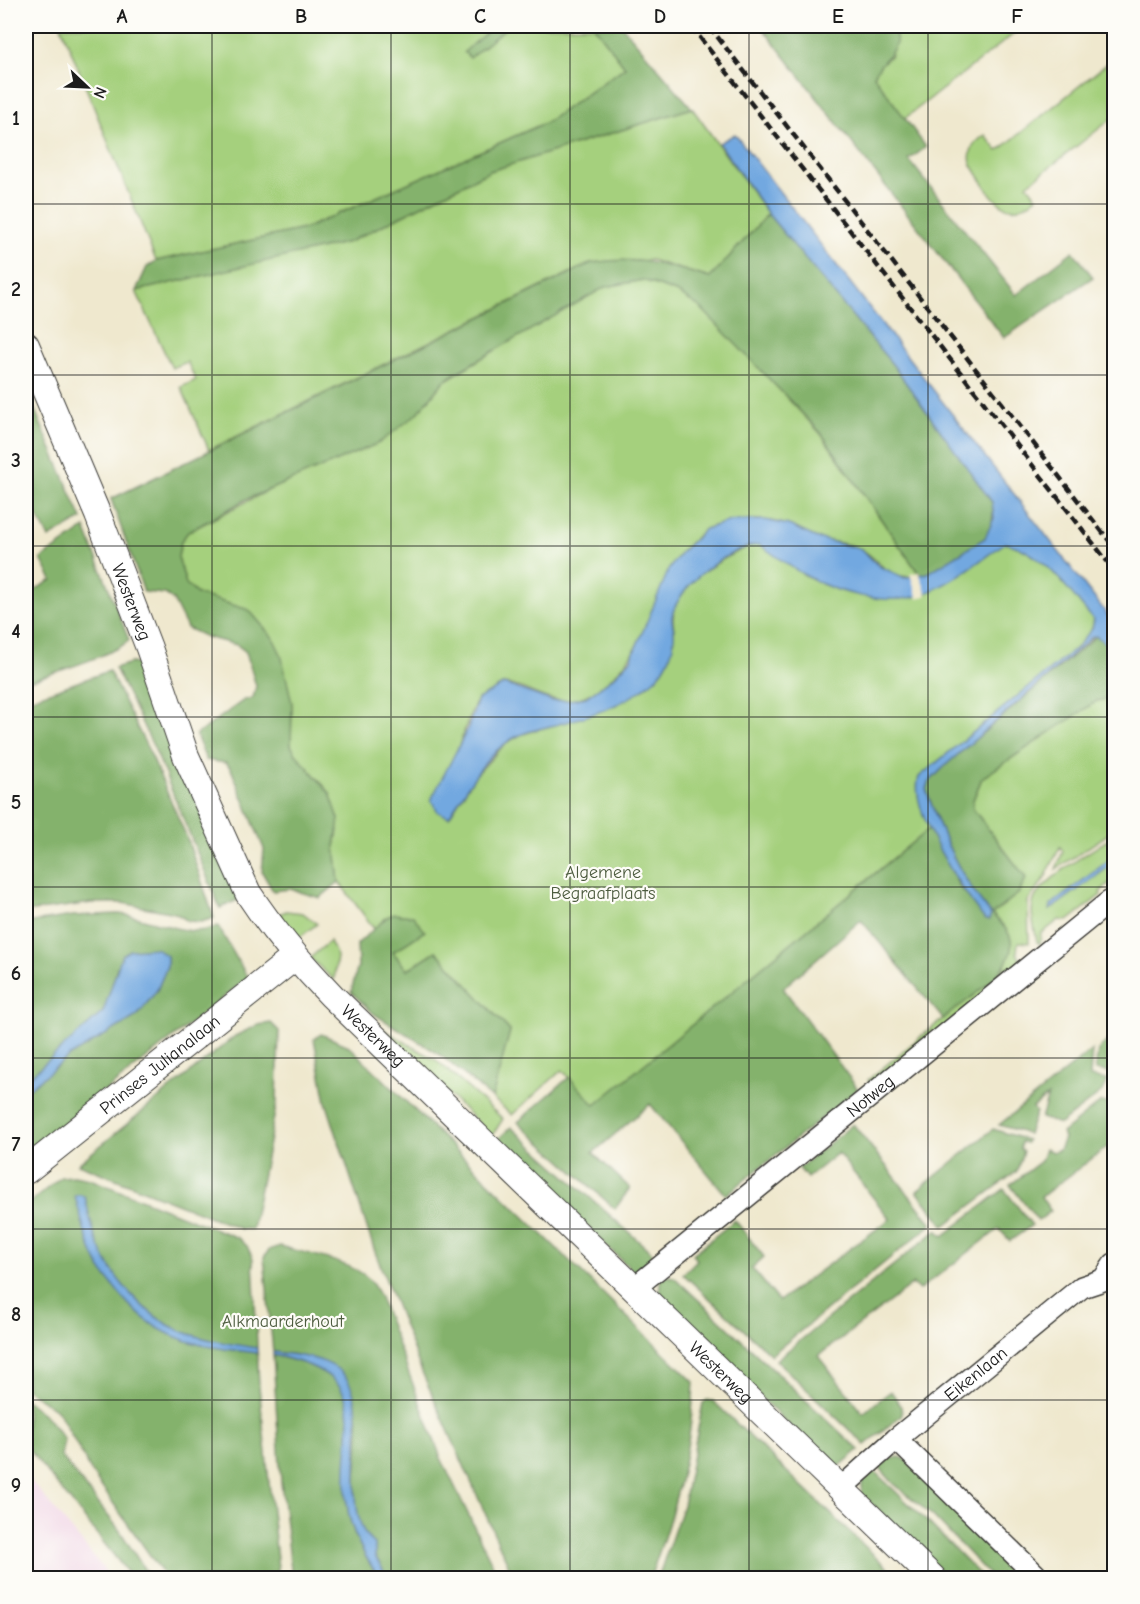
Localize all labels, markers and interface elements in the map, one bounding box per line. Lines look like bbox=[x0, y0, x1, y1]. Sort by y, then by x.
text: A bbox=[116, 5, 128, 28]
text: B bbox=[295, 5, 307, 28]
text: C bbox=[474, 5, 486, 28]
text: D bbox=[654, 5, 666, 28]
text: E bbox=[832, 5, 844, 28]
text: F bbox=[1011, 5, 1023, 28]
north arrow bbox=[57, 57, 117, 117]
text: N bbox=[90, 84, 110, 101]
text: 1 bbox=[12, 107, 20, 130]
text: 2 bbox=[11, 278, 21, 301]
text: 3 bbox=[11, 449, 21, 472]
street label: Westerweg bbox=[107, 561, 155, 644]
text: 4 bbox=[11, 620, 21, 643]
text: 5 bbox=[11, 791, 21, 814]
park label: Algemene Begraafplaats bbox=[551, 862, 655, 904]
text: 6 bbox=[11, 962, 21, 985]
street label: Westerweg bbox=[336, 1001, 409, 1072]
street label: Prinses Julianalaan bbox=[96, 1011, 225, 1119]
street label: Notweg bbox=[843, 1071, 899, 1122]
text: 7 bbox=[12, 1133, 21, 1156]
text: 8 bbox=[11, 1303, 21, 1326]
park label: Alkmaarderhout bbox=[222, 1311, 345, 1332]
street label: Westerweg bbox=[684, 1337, 757, 1409]
street label: Eikenlaan bbox=[940, 1342, 1012, 1406]
text: 9 bbox=[11, 1474, 21, 1497]

